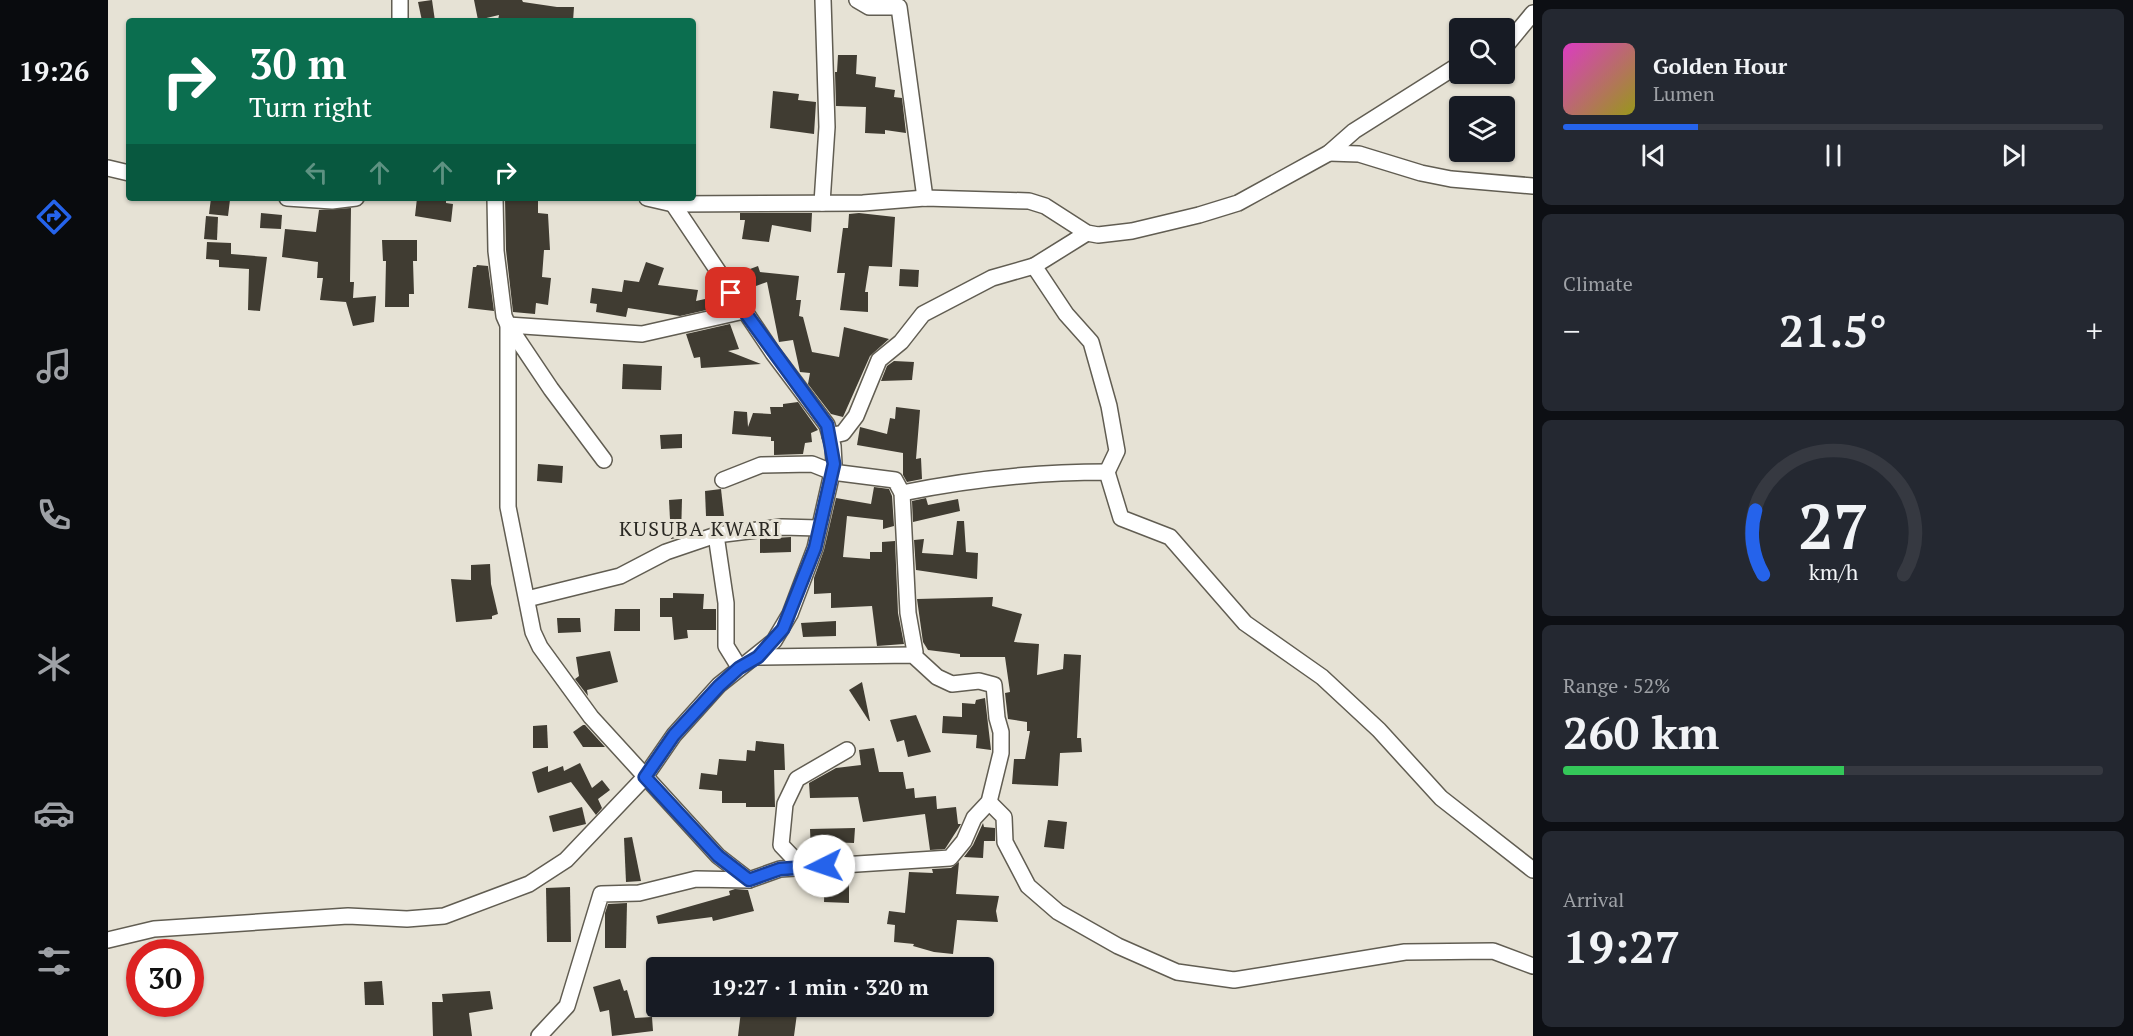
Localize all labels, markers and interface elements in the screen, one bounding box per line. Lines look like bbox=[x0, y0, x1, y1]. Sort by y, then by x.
map controls bbox=[1449, 18, 1515, 162]
button: search bbox=[1449, 18, 1515, 84]
text: 30 m bbox=[249, 35, 347, 91]
icon: right bbox=[150, 42, 228, 120]
text: Golden Hour bbox=[1653, 51, 1787, 80]
text: 19:26 bbox=[19, 53, 89, 89]
text: Lumen bbox=[1653, 80, 1715, 107]
text: Turn right bbox=[249, 89, 372, 125]
button: layers bbox=[1449, 96, 1515, 162]
icon: previous bbox=[1637, 139, 1670, 172]
icon: pause bbox=[1817, 139, 1850, 172]
icon: next bbox=[1997, 139, 2030, 172]
icon: left bbox=[300, 156, 333, 189]
icon: ahead bbox=[363, 156, 396, 189]
icon: ahead bbox=[426, 156, 459, 189]
icon: right bbox=[489, 156, 522, 189]
icon: directions bbox=[33, 196, 75, 238]
pin bbox=[705, 267, 756, 318]
text: Climate bbox=[1563, 270, 1633, 297]
icon: arrive bbox=[714, 276, 747, 309]
text: 21.5° bbox=[1779, 300, 1887, 360]
text: − bbox=[1563, 309, 1581, 352]
text: + bbox=[2085, 309, 2103, 352]
icon: music bbox=[33, 345, 75, 387]
text: 27 bbox=[1798, 484, 1868, 567]
icon: phone bbox=[33, 494, 75, 536]
district label: KUSUBA KWARI bbox=[619, 515, 781, 542]
text: km/h bbox=[1808, 558, 1858, 586]
icon: climate bbox=[33, 643, 75, 685]
text: Range · 52% bbox=[1563, 672, 1670, 699]
text: 260 km bbox=[1563, 702, 1719, 762]
icon: car bbox=[33, 792, 75, 834]
position arrow bbox=[792, 834, 856, 898]
text: Arrival bbox=[1563, 886, 1624, 913]
text: 19:27 bbox=[1563, 916, 1680, 976]
speed limit sign: 30 bbox=[126, 939, 204, 1017]
icon: filters bbox=[33, 940, 75, 982]
text: 19:27 · 1 min · 320 m bbox=[711, 972, 929, 1001]

